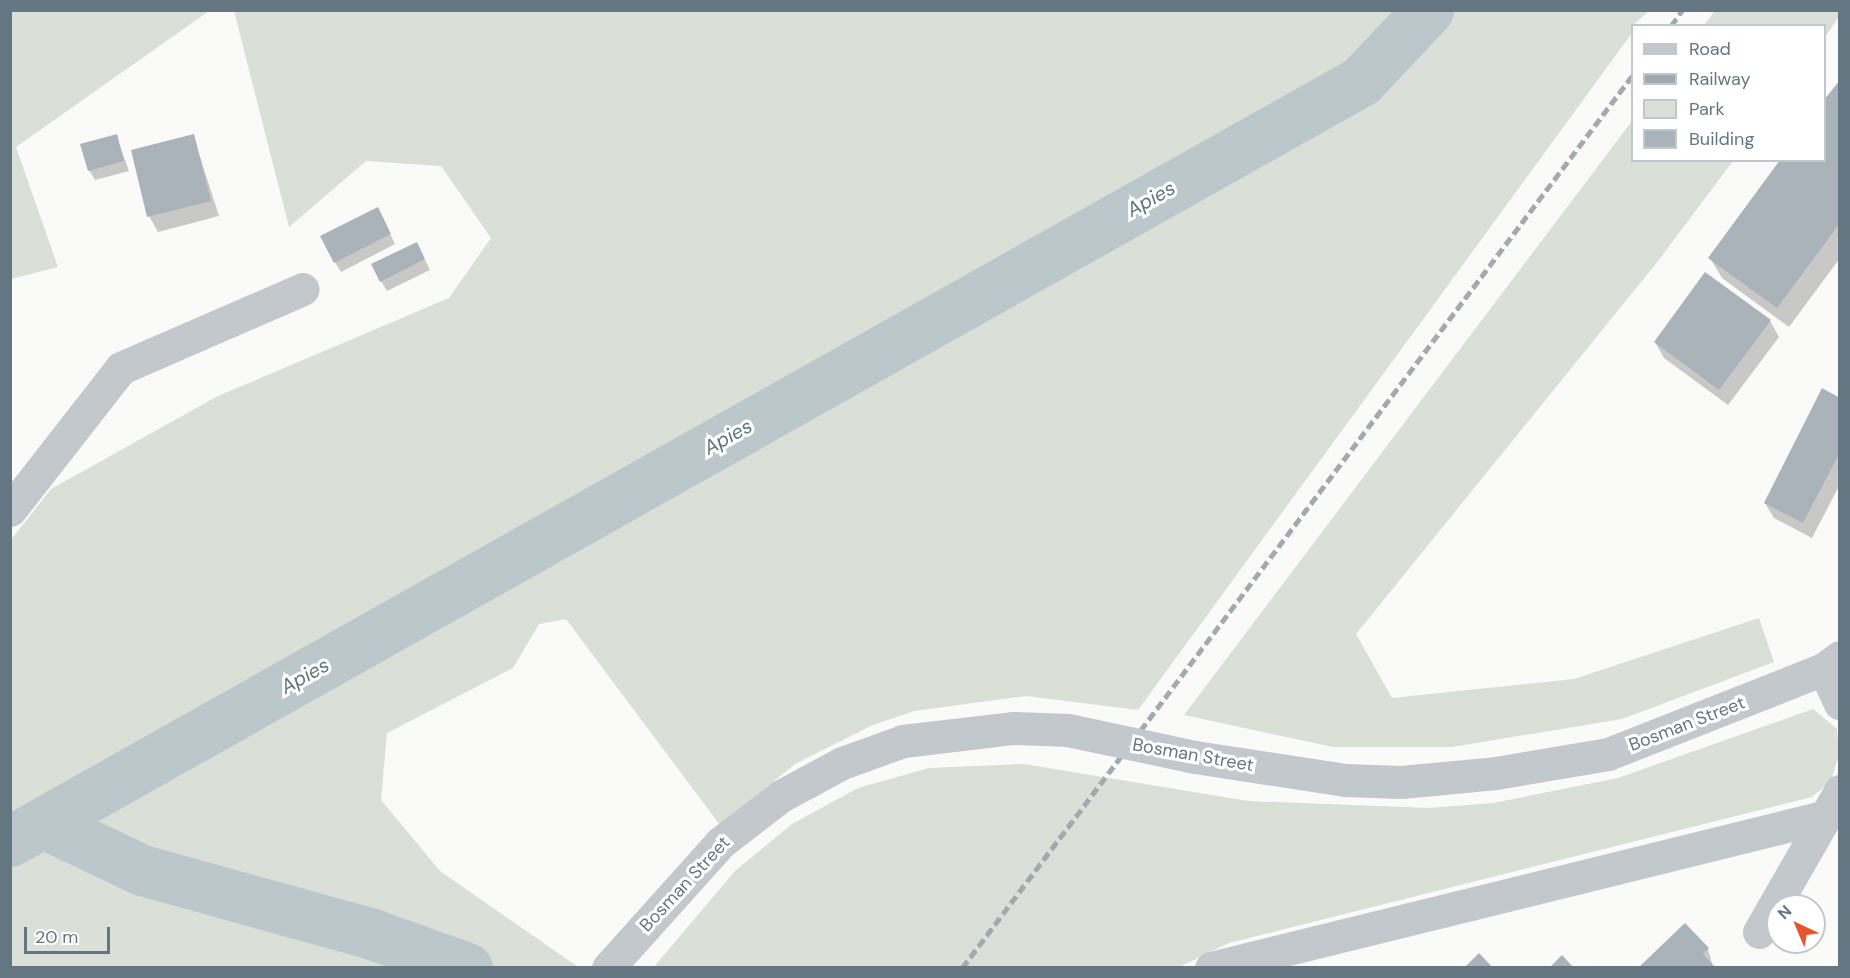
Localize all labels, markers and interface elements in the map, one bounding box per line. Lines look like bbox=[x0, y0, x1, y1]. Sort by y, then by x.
legend bbox=[1631, 24, 1826, 162]
text: Road bbox=[1689, 37, 1731, 61]
text: Railway bbox=[1689, 67, 1751, 91]
text: Park bbox=[1689, 97, 1725, 121]
text: Building bbox=[1689, 127, 1754, 151]
water label: Apies bbox=[1122, 176, 1180, 222]
water label: Apies bbox=[699, 414, 757, 460]
water label: Apies bbox=[276, 653, 334, 699]
street label: Bosman Street bbox=[1626, 692, 1748, 756]
street label: Bosman Street bbox=[1131, 734, 1255, 776]
street label: Bosman Street bbox=[635, 832, 735, 936]
north arrow bbox=[1766, 894, 1826, 954]
text: N bbox=[1773, 901, 1796, 924]
scale bar bbox=[27, 915, 112, 953]
text: 20 m bbox=[35, 925, 78, 949]

